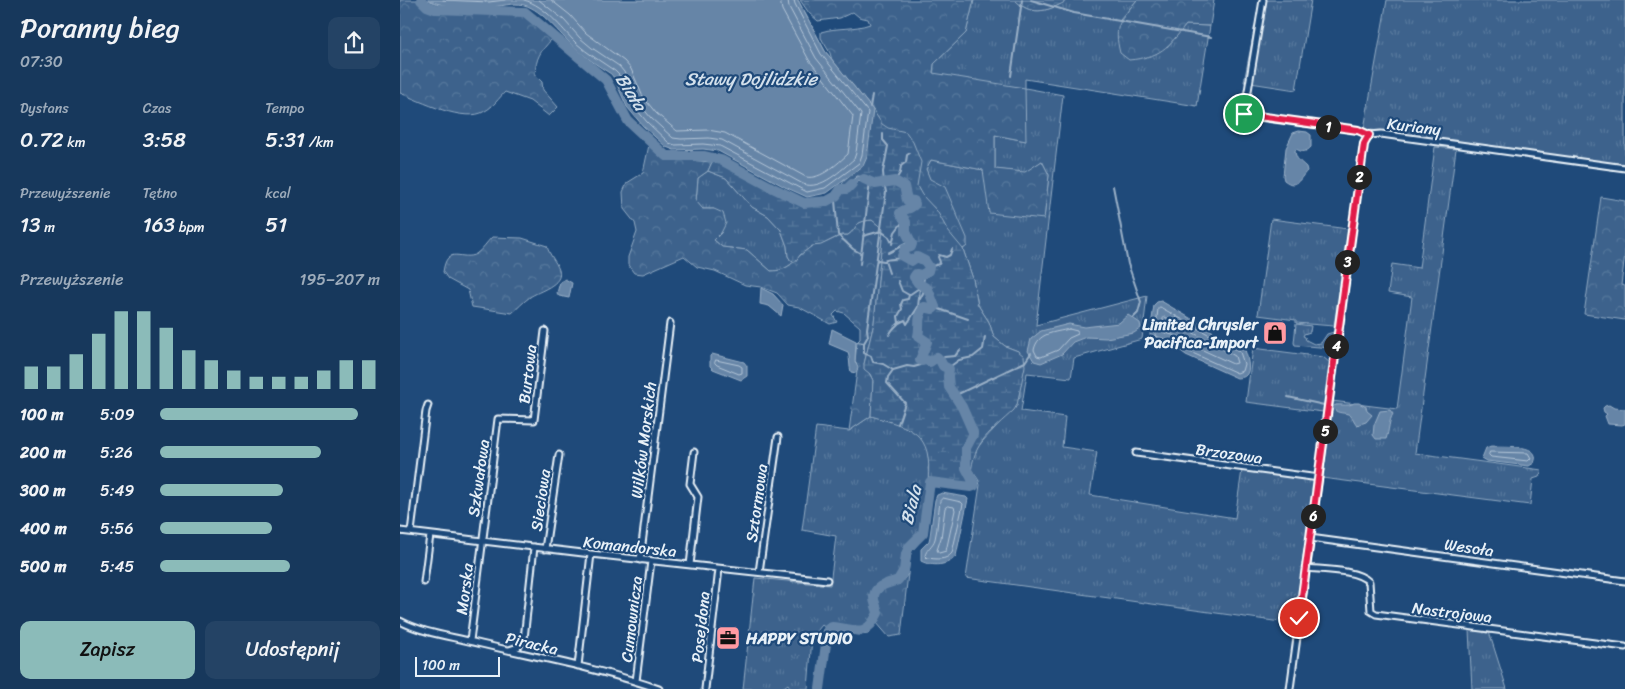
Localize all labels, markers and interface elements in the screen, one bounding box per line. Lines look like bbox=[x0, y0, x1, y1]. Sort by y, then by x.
text: Poranny bieg bbox=[20, 3, 180, 52]
button: share bbox=[328, 17, 380, 69]
text: 07:30 bbox=[20, 47, 63, 76]
water label: Stawy Dojlidzkie bbox=[685, 63, 819, 95]
water label: Biała bbox=[607, 66, 656, 119]
pin bbox=[1223, 93, 1265, 135]
text: Dystans bbox=[20, 96, 69, 121]
text: Czas bbox=[143, 96, 172, 121]
text: Tempo bbox=[265, 96, 304, 121]
icon: arrive bbox=[1230, 100, 1258, 128]
street label: Kuriany bbox=[1385, 109, 1443, 144]
pin: 1 bbox=[1316, 114, 1340, 140]
text: 1 bbox=[1325, 115, 1332, 140]
text: 0.72 bbox=[20, 121, 64, 159]
text: 3:58 bbox=[143, 121, 186, 159]
text: 5:31 bbox=[265, 121, 305, 159]
text: km bbox=[64, 130, 86, 155]
text: /km bbox=[305, 130, 334, 155]
pin: 2 bbox=[1346, 164, 1372, 190]
text: 2 bbox=[1355, 165, 1364, 190]
text: Przewyższenie bbox=[20, 181, 111, 206]
text: Tętno bbox=[143, 181, 177, 206]
text: kcal bbox=[265, 181, 291, 206]
text: 13 bbox=[20, 206, 41, 244]
text: 163 bbox=[143, 206, 175, 244]
text: 51 bbox=[265, 206, 287, 244]
text: m bbox=[41, 215, 55, 240]
text: bpm bbox=[175, 215, 205, 240]
pin: 3 bbox=[1334, 250, 1360, 274]
text: 3 bbox=[1344, 250, 1351, 275]
text: Przewyższenie bbox=[20, 265, 124, 294]
text: 195–207 m bbox=[300, 265, 380, 294]
place label: Limited Chrysler Pacifica-Import bbox=[1142, 310, 1260, 357]
shop icon: Limited Chrysler Pacifica-Import bbox=[1262, 320, 1288, 346]
pin: 4 bbox=[1324, 334, 1348, 358]
text: 4 bbox=[1332, 334, 1341, 359]
street label: Burtowa bbox=[509, 343, 546, 405]
street label: Wilków Morskich bbox=[622, 380, 665, 500]
text: 100 m bbox=[20, 400, 64, 429]
text: 5:09 bbox=[100, 400, 135, 429]
pin: 5 bbox=[1312, 418, 1338, 444]
text: 5 bbox=[1321, 419, 1330, 444]
street label: Brzozowa bbox=[1194, 434, 1264, 473]
text: 200 m bbox=[20, 438, 66, 467]
text: 5:26 bbox=[100, 438, 133, 467]
street label: Szkwałowa bbox=[459, 438, 498, 519]
street label: Sztormowa bbox=[737, 462, 776, 544]
street label: Sieciowa bbox=[522, 466, 559, 533]
text: 300 m bbox=[20, 476, 65, 505]
text: 5:49 bbox=[100, 476, 134, 505]
water label: Biala bbox=[891, 480, 932, 528]
pin: 6 bbox=[1300, 504, 1326, 528]
text: 6 bbox=[1310, 504, 1317, 529]
text: 400 m bbox=[20, 514, 67, 543]
text: 5:56 bbox=[100, 514, 133, 543]
street label: Komandorska bbox=[582, 527, 678, 566]
street label: Wesoła bbox=[1442, 530, 1495, 565]
text: 500 m bbox=[20, 552, 66, 581]
text: 5:45 bbox=[100, 552, 134, 581]
street label: Morska bbox=[447, 561, 482, 616]
street label: Cumownicza bbox=[612, 574, 651, 664]
street label: Posejdona bbox=[682, 590, 719, 664]
street label: Nastrojowa bbox=[1410, 593, 1494, 632]
pin bbox=[1278, 597, 1320, 639]
icon: check bbox=[1285, 604, 1313, 632]
button: Zapisz bbox=[20, 621, 195, 679]
button: Udostępnij bbox=[205, 621, 380, 679]
street label: Piracka bbox=[503, 623, 561, 664]
place label: HAPPY STUDIO bbox=[745, 624, 853, 653]
office icon: HAPPY STUDIO bbox=[715, 625, 741, 651]
text: 100 m bbox=[422, 653, 460, 678]
scale bar bbox=[415, 654, 500, 677]

